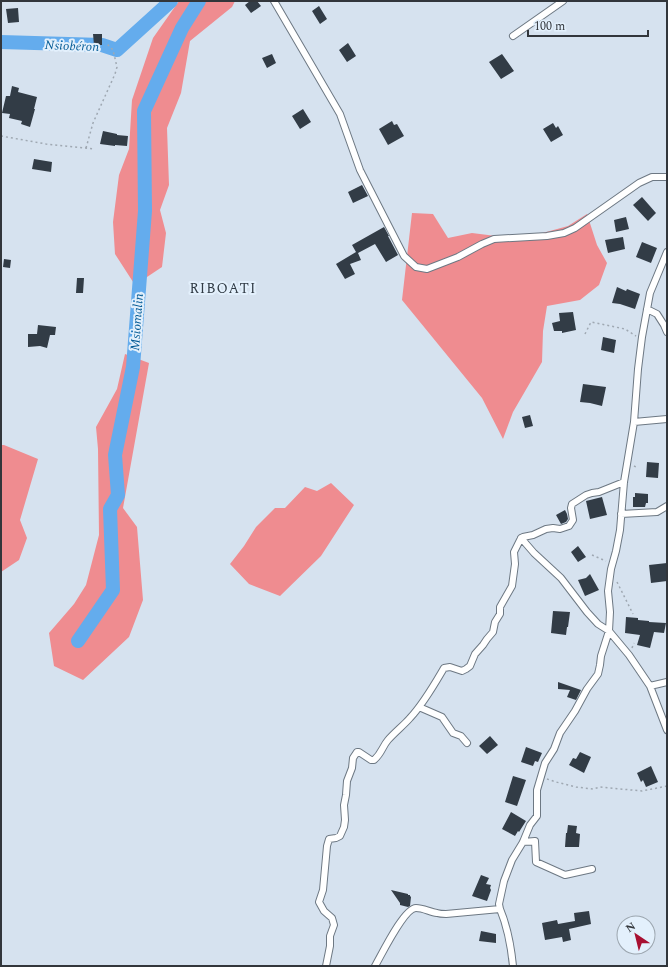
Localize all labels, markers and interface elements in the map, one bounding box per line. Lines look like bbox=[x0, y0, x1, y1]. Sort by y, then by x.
scale bar bbox=[528, 12, 648, 38]
text: 100 m bbox=[534, 17, 565, 36]
water label: Nsiobéron bbox=[44, 35, 100, 57]
district label: RIBOATI bbox=[190, 278, 256, 299]
water label: Msiomalin bbox=[125, 293, 149, 351]
north arrow bbox=[616, 915, 656, 955]
text: N bbox=[622, 918, 639, 937]

